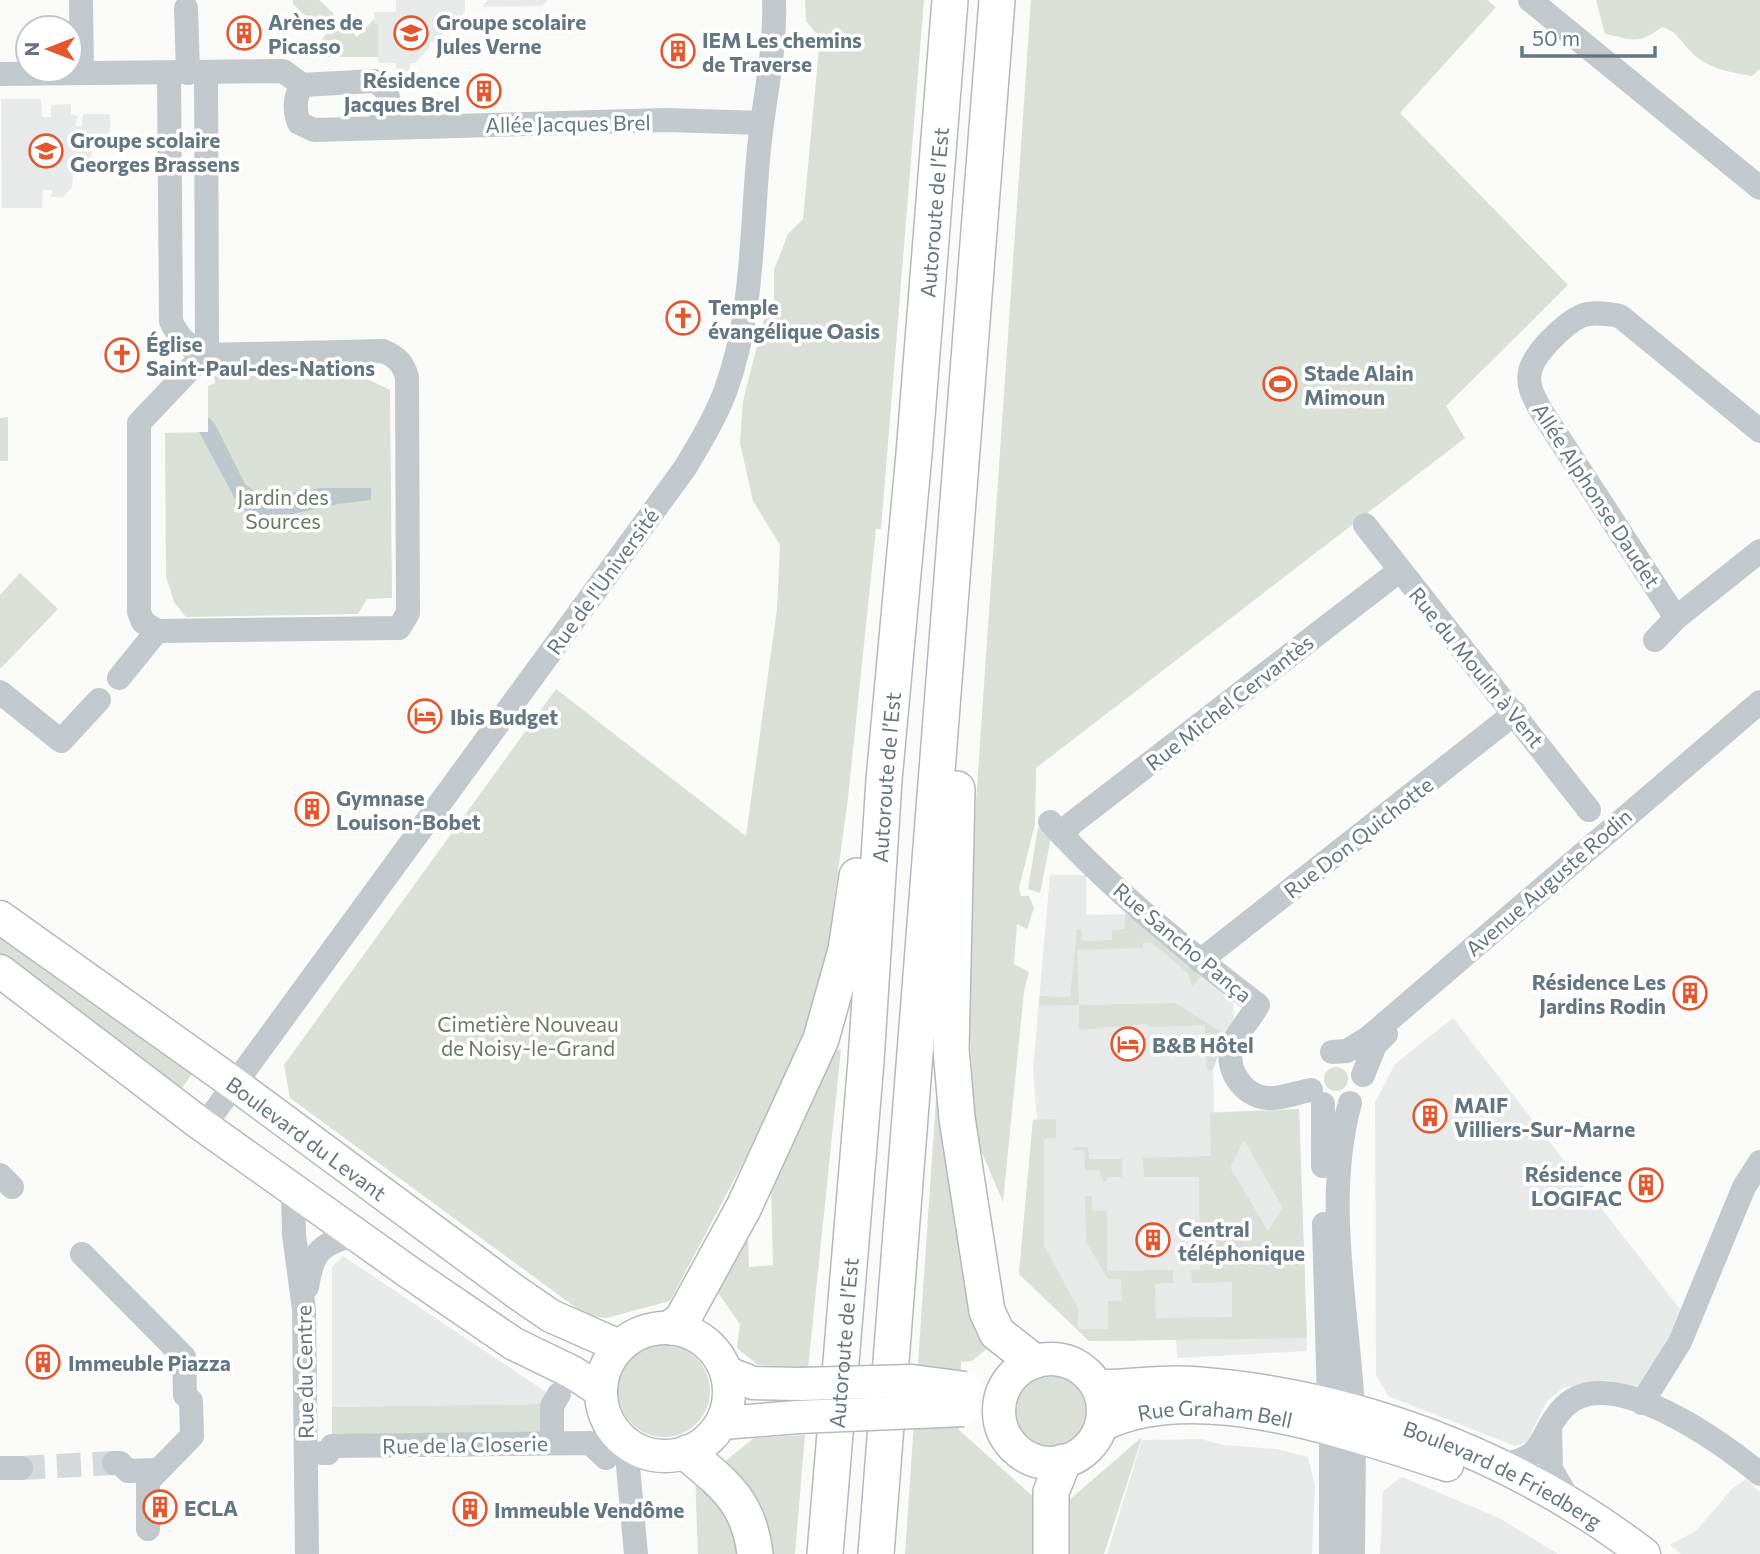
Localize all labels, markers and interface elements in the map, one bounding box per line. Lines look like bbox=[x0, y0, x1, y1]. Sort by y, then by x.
place label: Arènes de Picasso bbox=[268, 9, 363, 58]
place label: Groupe scolaire Jules Verne bbox=[436, 9, 586, 58]
north arrow bbox=[14, 14, 84, 84]
building icon: Arènes de Picasso bbox=[225, 14, 263, 52]
school or university icon: Groupe scolaire Jules Verne bbox=[392, 14, 430, 52]
scale bar bbox=[1522, 14, 1655, 58]
text: 50 m bbox=[1532, 25, 1580, 50]
place label: IEM Les chemins de Traverse bbox=[702, 27, 862, 76]
building icon: IEM Les chemins de Traverse bbox=[659, 32, 697, 70]
text: N bbox=[20, 42, 43, 56]
place label: Résidence Jacques Brel bbox=[344, 67, 460, 116]
building icon: Résidence Jacques Brel bbox=[465, 72, 503, 110]
street label: Allée Jacques Brel bbox=[485, 109, 651, 137]
street label: Autoroute de l’Est bbox=[914, 126, 952, 299]
place label: Groupe scolaire Georges Brassens bbox=[70, 127, 240, 176]
school or university icon: Groupe scolaire Georges Brassens bbox=[27, 132, 65, 170]
place label: Temple évangélique Oasis bbox=[708, 294, 880, 343]
church icon: Temple évangélique Oasis bbox=[664, 299, 702, 337]
place label: Église Saint-Paul-des-Nations bbox=[146, 331, 375, 380]
church icon: Église Saint-Paul-des-Nations bbox=[103, 336, 141, 374]
place label: Stade Alain Mimoun bbox=[1304, 360, 1414, 409]
sports icon: Stade Alain Mimoun bbox=[1261, 365, 1299, 403]
street label: Allée Alphonse Daudet bbox=[1528, 398, 1666, 592]
park label: Jardin des Sources bbox=[237, 484, 329, 533]
street label: Rue de l'Université bbox=[541, 503, 663, 659]
street label: Rue du Moulin à Vent bbox=[1405, 582, 1549, 752]
street label: Rue Michel Cervantès bbox=[1140, 629, 1318, 775]
street label: Autoroute de l’Est bbox=[866, 691, 905, 863]
hotel icon: Ibis Budget bbox=[406, 697, 444, 735]
place label: Ibis Budget bbox=[450, 704, 558, 729]
street label: Rue Don Quichotte bbox=[1279, 771, 1437, 903]
place label: Gymnase Louison-Bobet bbox=[336, 785, 481, 834]
building icon: Gymnase Louison-Bobet bbox=[293, 790, 331, 828]
street label: Avenue Auguste Rodin bbox=[1460, 803, 1636, 961]
street label: Rue Sancho Pança bbox=[1109, 877, 1257, 1007]
place label: Résidence Les Jardins Rodin bbox=[1532, 969, 1666, 1018]
building icon: Résidence Les Jardins Rodin bbox=[1671, 974, 1709, 1012]
park label: Cimetière Nouveau de Noisy-le-Grand bbox=[437, 1011, 619, 1060]
hotel icon: B&B Hôtel bbox=[1109, 1025, 1147, 1063]
place label: B&B Hôtel bbox=[1152, 1032, 1254, 1057]
street label: Boulevard du Levant bbox=[222, 1070, 392, 1205]
place label: MAIF Villiers-Sur-Marne bbox=[1454, 1092, 1635, 1141]
building icon: MAIF Villiers-Sur-Marne bbox=[1411, 1097, 1449, 1135]
place label: Résidence LOGIFAC bbox=[1525, 1161, 1622, 1210]
building icon: Résidence LOGIFAC bbox=[1627, 1166, 1665, 1204]
place label: Central téléphonique bbox=[1178, 1216, 1305, 1265]
building icon: Central téléphonique bbox=[1134, 1221, 1172, 1259]
street label: Autoroute de l’Est bbox=[823, 1257, 862, 1429]
street label: Rue du Centre bbox=[290, 1305, 318, 1439]
building icon: Immeuble Piazza bbox=[24, 1343, 62, 1381]
place label: Immeuble Piazza bbox=[68, 1350, 231, 1375]
street label: Rue Graham Bell bbox=[1135, 1394, 1295, 1432]
street label: Boulevard de Friedberg bbox=[1400, 1414, 1607, 1533]
street label: Rue de la Closerie bbox=[382, 1430, 548, 1458]
building icon: ECLA bbox=[141, 1488, 179, 1526]
building icon: Immeuble Vendôme bbox=[451, 1490, 489, 1528]
place label: ECLA bbox=[184, 1495, 238, 1520]
place label: Immeuble Vendôme bbox=[494, 1497, 684, 1522]

